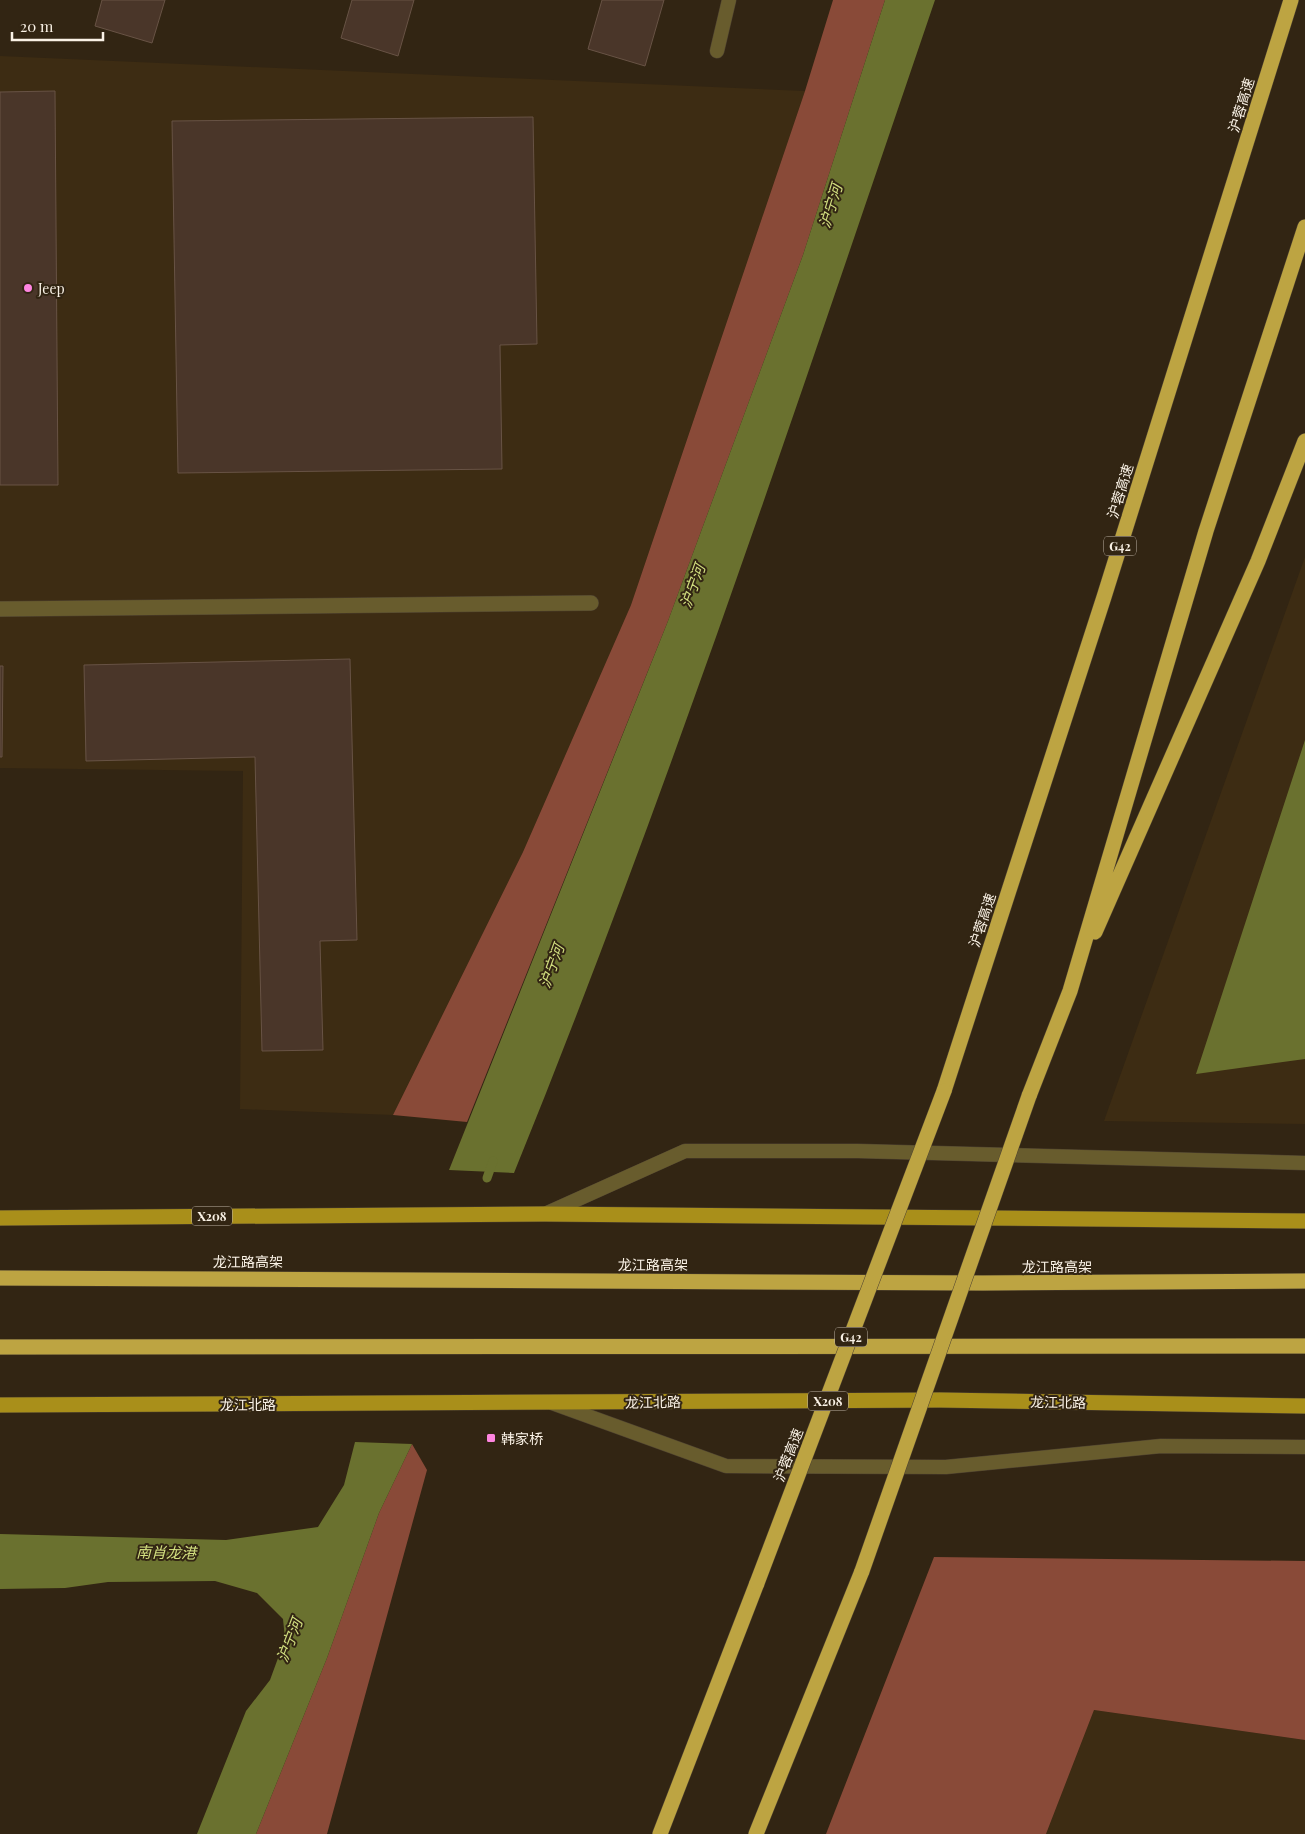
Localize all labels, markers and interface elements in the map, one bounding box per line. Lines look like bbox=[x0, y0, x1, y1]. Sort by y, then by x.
scale bar bbox=[12, 10, 104, 42]
text: 20 m bbox=[20, 16, 54, 36]
street label: 沪蓉高速 bbox=[1224, 75, 1258, 135]
water label: 沪宁河 bbox=[814, 179, 847, 230]
place label: Jeep bbox=[37, 279, 65, 298]
marker: Jeep bbox=[22, 282, 34, 294]
street label: 沪蓉高速 bbox=[1103, 461, 1137, 521]
road number: G42 bbox=[1104, 536, 1136, 556]
water label: 沪宁河 bbox=[675, 559, 710, 611]
street label: 沪蓉高速 bbox=[964, 890, 1000, 950]
water label: 沪宁河 bbox=[534, 939, 569, 991]
road number: X208 bbox=[192, 1206, 232, 1226]
street label: 龙江路高架 bbox=[213, 1252, 283, 1271]
street label: 龙江路高架 bbox=[618, 1255, 688, 1274]
street label: 龙江路高架 bbox=[1022, 1257, 1092, 1276]
road number: G42 bbox=[835, 1328, 867, 1346]
street label: 龙江北路 bbox=[625, 1392, 681, 1412]
road number: X208 bbox=[808, 1392, 848, 1410]
street label: 龙江北路 bbox=[1030, 1392, 1086, 1412]
street label: 龙江北路 bbox=[220, 1395, 276, 1414]
street label: 沪蓉高速 bbox=[769, 1425, 807, 1485]
place label: 韩家桥 bbox=[501, 1429, 543, 1448]
marker: 韩家桥 bbox=[485, 1432, 497, 1444]
water label: 南肖龙港 bbox=[136, 1541, 198, 1563]
water label: 沪宁河 bbox=[272, 1613, 307, 1665]

